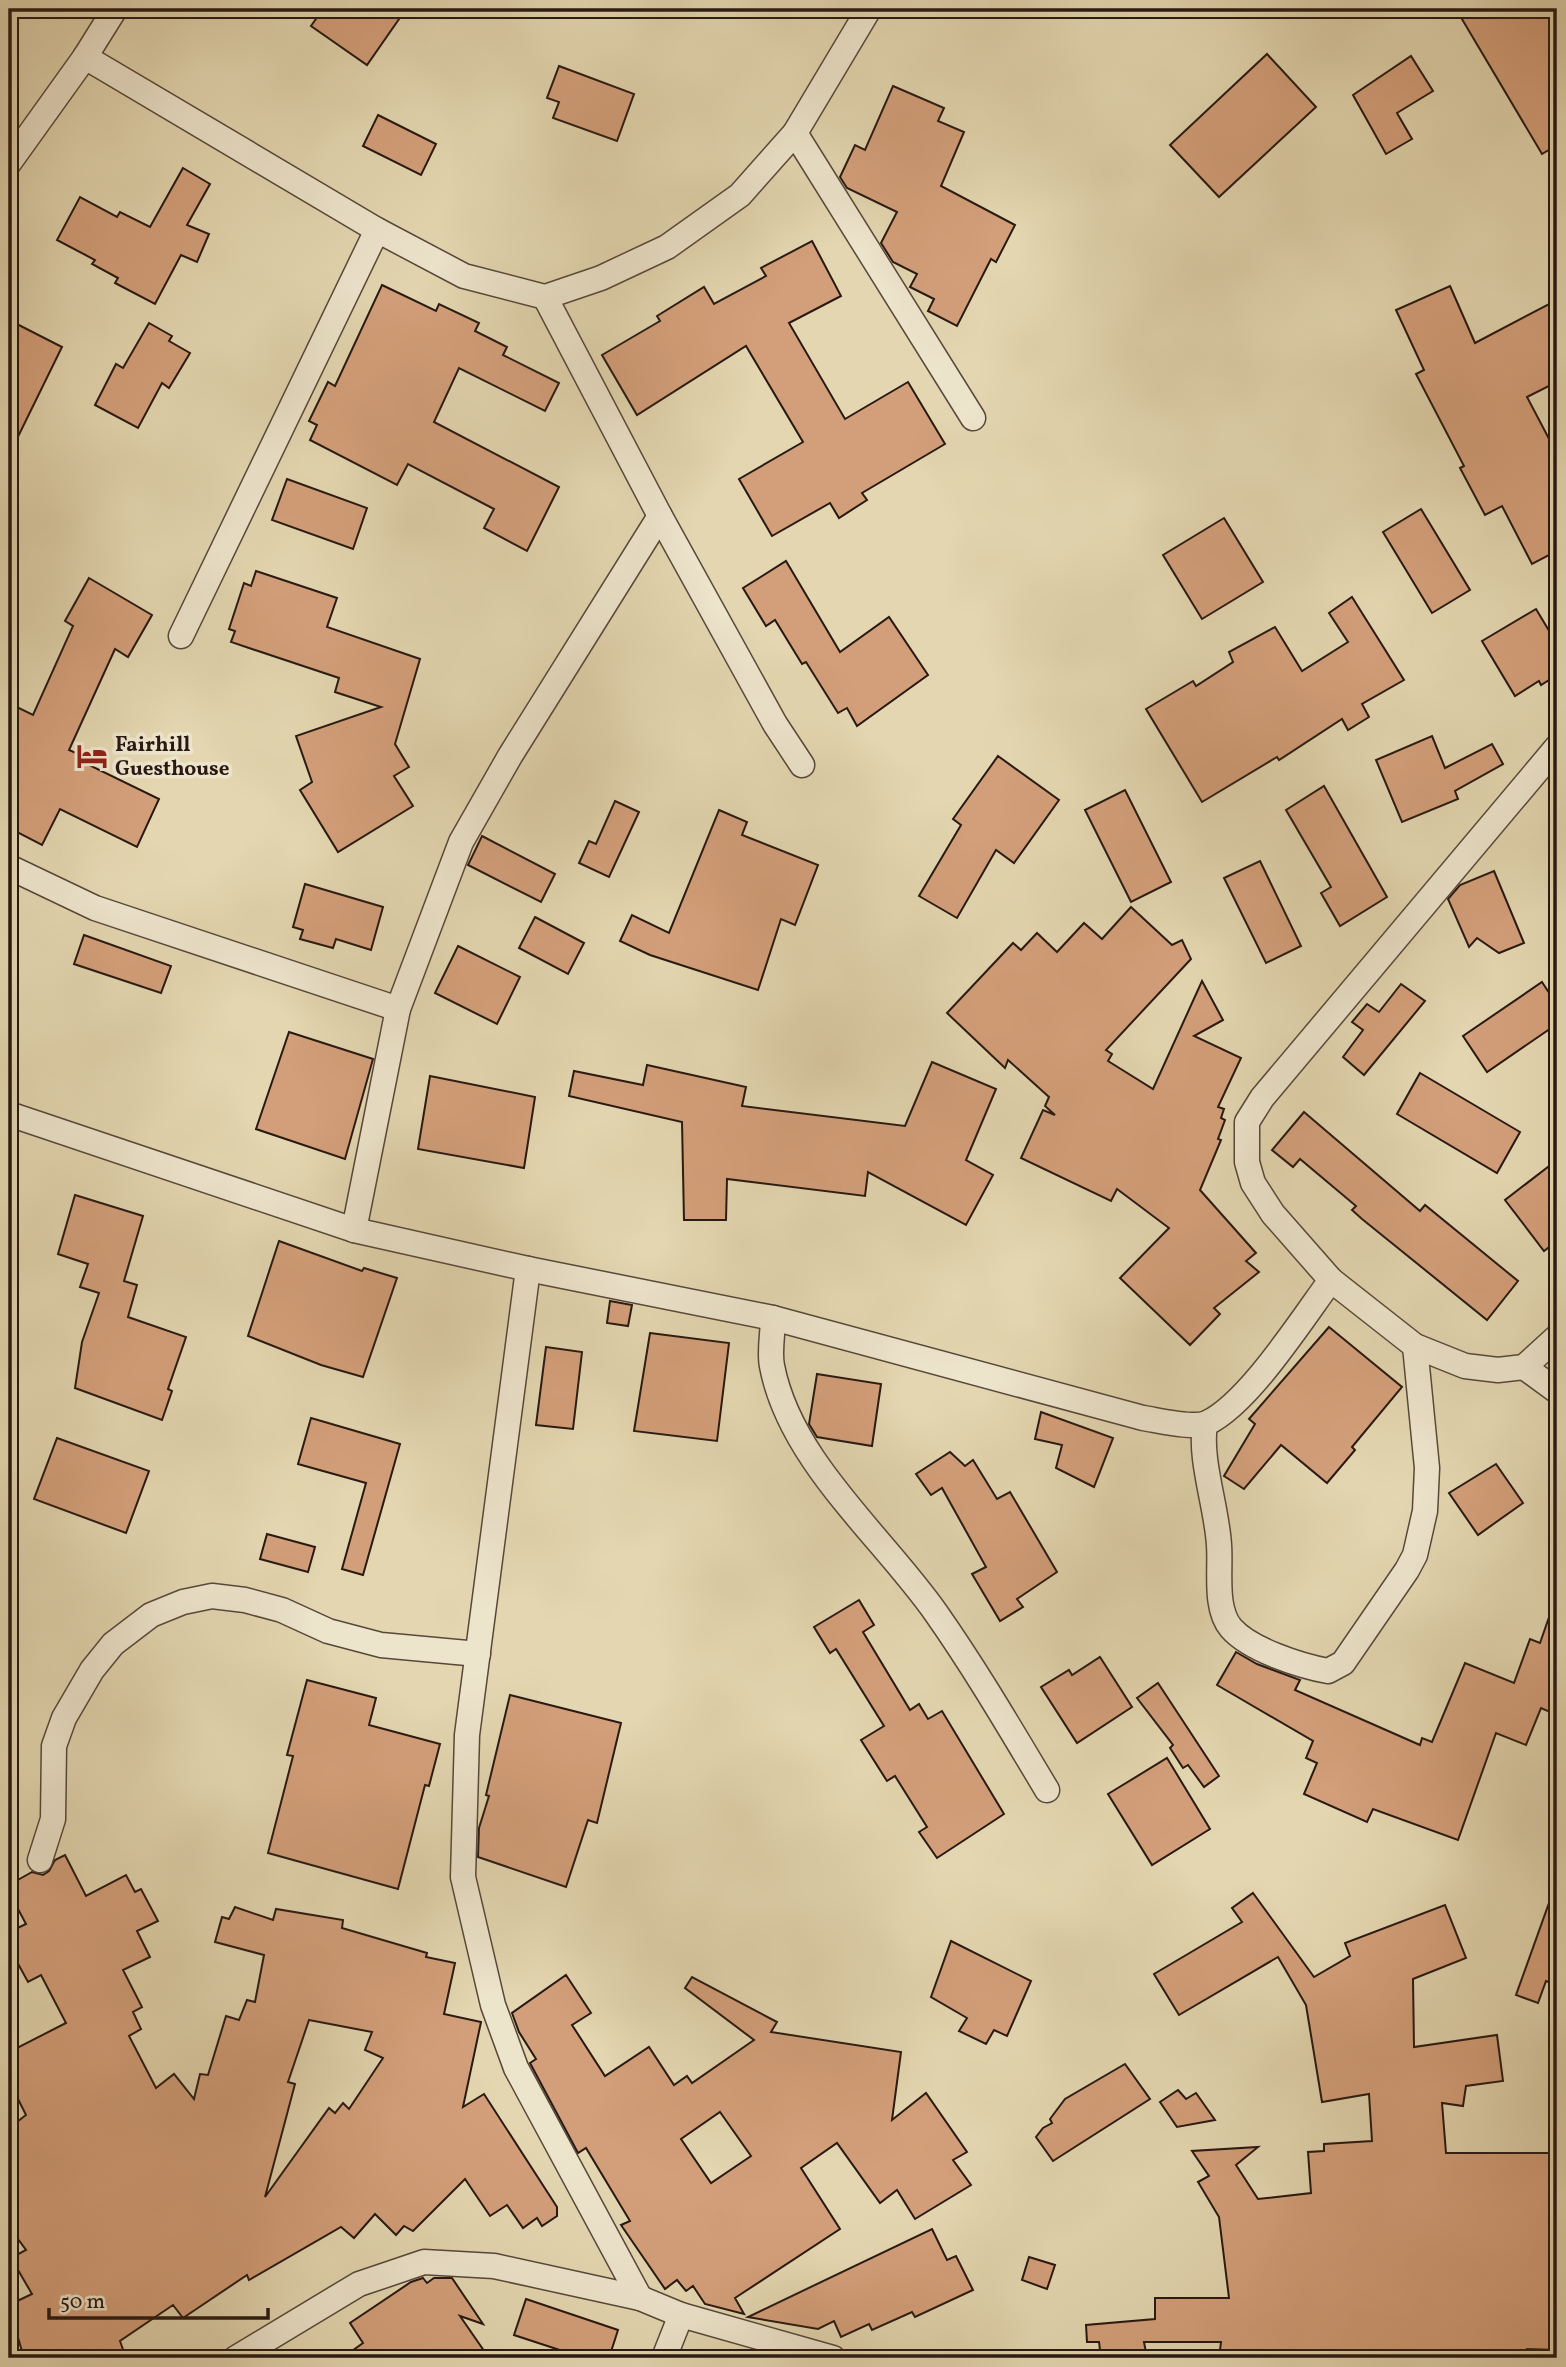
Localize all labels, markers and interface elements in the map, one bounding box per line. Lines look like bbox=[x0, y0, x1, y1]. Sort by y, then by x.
place label: Fairhill Guesthouse bbox=[115, 731, 230, 784]
hotel icon: Fairhill Guesthouse bbox=[75, 739, 109, 773]
scale bar bbox=[49, 2276, 268, 2320]
text: 50 m bbox=[60, 2288, 105, 2317]

